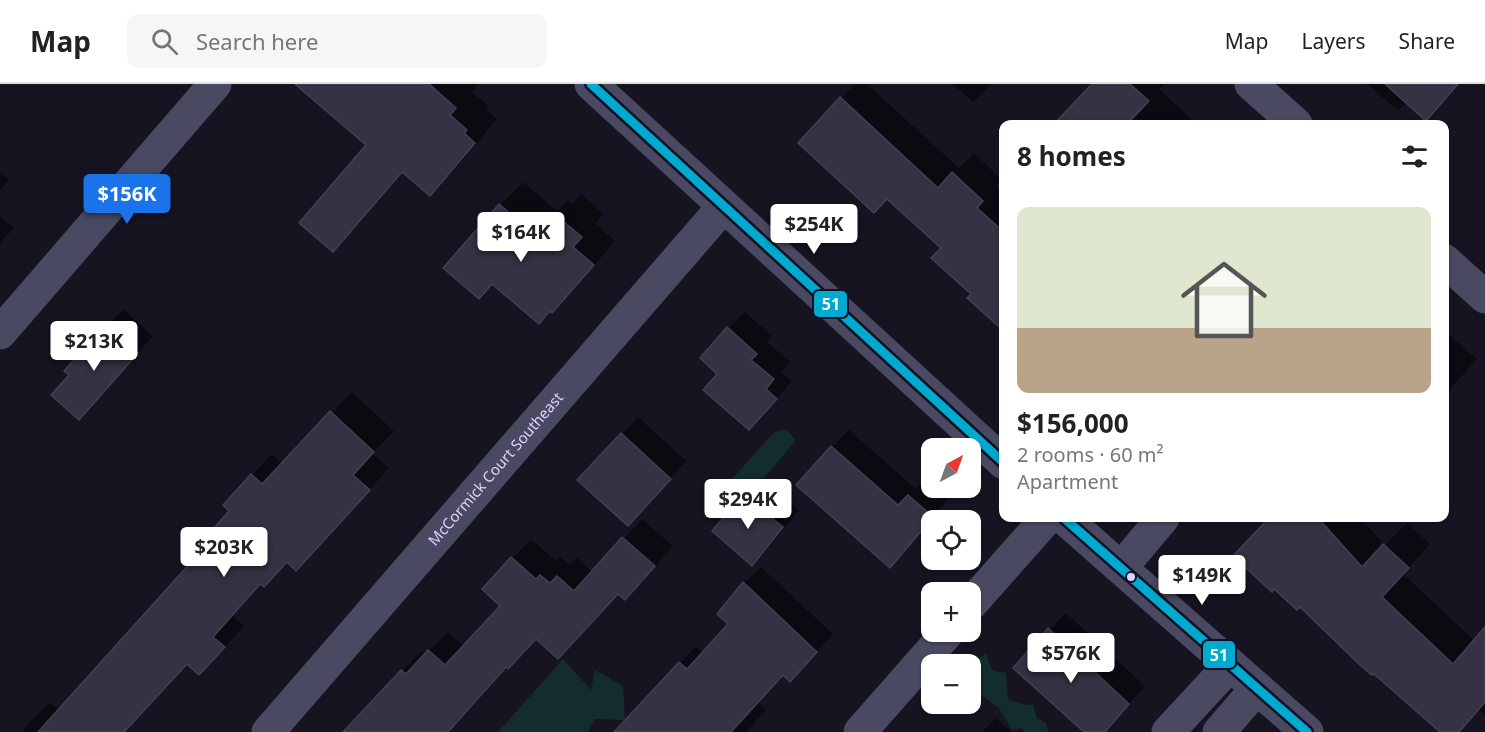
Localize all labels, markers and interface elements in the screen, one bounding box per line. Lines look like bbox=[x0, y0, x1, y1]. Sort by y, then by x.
search box bbox=[127, 14, 547, 68]
text: Map bbox=[30, 22, 91, 60]
icon: search bbox=[148, 25, 181, 58]
text: Search here bbox=[196, 26, 318, 56]
text: Map bbox=[1225, 27, 1269, 55]
text: Layers bbox=[1302, 27, 1366, 55]
text: Share bbox=[1399, 27, 1455, 55]
text: 8 homes bbox=[1017, 138, 1126, 174]
icon: filters bbox=[1398, 140, 1431, 173]
pin: $156K bbox=[85, 174, 169, 225]
text: $156K bbox=[97, 180, 157, 207]
pin: $254K bbox=[772, 204, 856, 255]
text: $254K bbox=[784, 210, 844, 237]
pin: $164K bbox=[479, 212, 563, 263]
text: $164K bbox=[491, 218, 551, 245]
icon: home bbox=[1170, 246, 1278, 354]
line badge: 51 bbox=[813, 290, 848, 318]
text: 51 bbox=[822, 293, 840, 315]
pin: $213K bbox=[52, 321, 136, 372]
text: $213K bbox=[64, 327, 124, 354]
street label: McCormick Court Southeast bbox=[423, 387, 568, 549]
text: $156,000 bbox=[1017, 405, 1129, 441]
north arrow bbox=[921, 438, 981, 498]
map controls bbox=[921, 438, 981, 714]
text: 2 rooms · 60 m² bbox=[1017, 441, 1164, 468]
text: Apartment bbox=[1017, 468, 1118, 495]
pin: $294K bbox=[706, 479, 790, 530]
text: $294K bbox=[718, 485, 778, 512]
button: locate bbox=[921, 510, 981, 570]
pin: $203K bbox=[182, 527, 266, 578]
text: $203K bbox=[194, 533, 254, 560]
pin: $149K bbox=[1160, 555, 1244, 606]
text: $149K bbox=[1172, 561, 1232, 588]
unlabelled marker bbox=[1125, 571, 1137, 583]
button: + bbox=[921, 582, 981, 642]
pin: $576K bbox=[1029, 633, 1113, 684]
text: $576K bbox=[1041, 639, 1101, 666]
line badge: 51 bbox=[1202, 640, 1236, 669]
text: 51 bbox=[1210, 644, 1228, 666]
button: − bbox=[921, 654, 981, 714]

